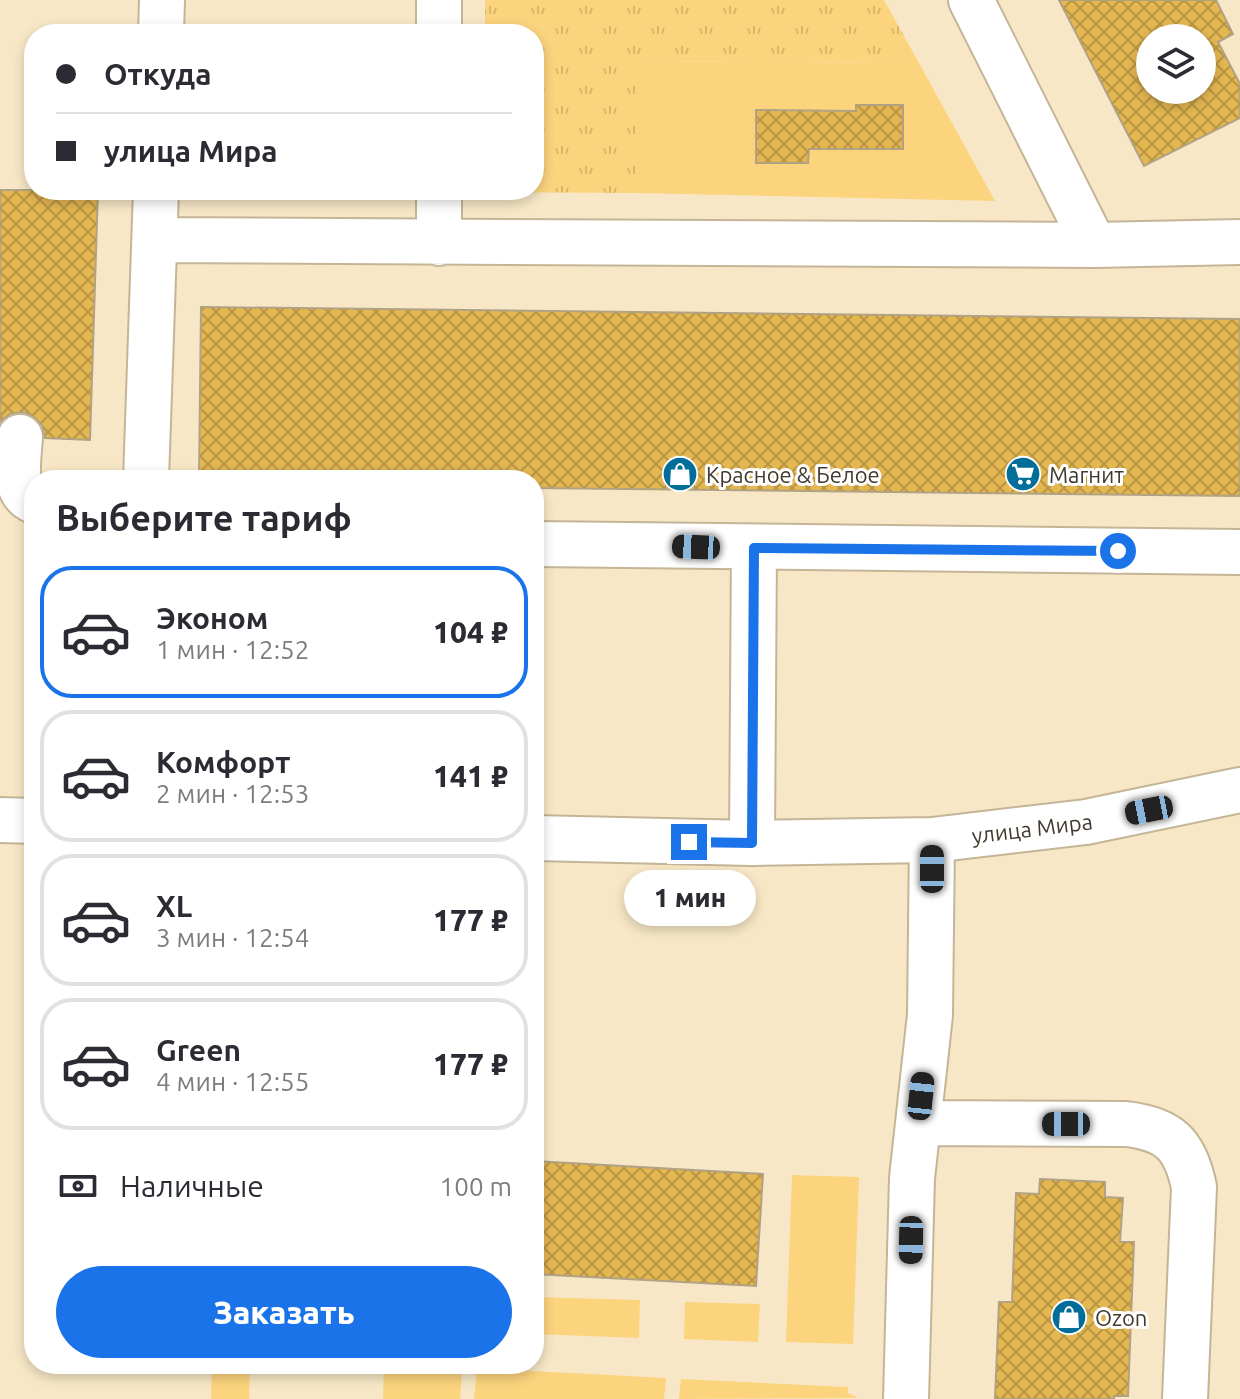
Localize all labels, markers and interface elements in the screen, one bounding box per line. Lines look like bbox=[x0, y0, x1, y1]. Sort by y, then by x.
map controls bbox=[1136, 24, 1216, 104]
button: layers bbox=[1136, 24, 1216, 104]
text: Откуда bbox=[104, 57, 212, 91]
text: улица Мира bbox=[104, 134, 278, 168]
shop icon: Красное & Белое bbox=[661, 455, 699, 493]
supermarket icon: Магнит bbox=[1004, 455, 1042, 493]
place label: Красное & Белое bbox=[706, 462, 880, 487]
place label: Магнит bbox=[1049, 462, 1124, 487]
text: Выберите тариф bbox=[56, 497, 352, 538]
route start bbox=[1100, 533, 1136, 569]
car bbox=[672, 534, 720, 560]
icon: car bbox=[60, 596, 132, 668]
text: Эконом bbox=[156, 601, 268, 635]
text: 104 ₽ bbox=[433, 615, 508, 649]
text: 1 мин · 12:52 bbox=[156, 635, 309, 664]
icon: car bbox=[60, 740, 132, 812]
text: Комфорт bbox=[156, 745, 290, 779]
text: 141 ₽ bbox=[433, 759, 508, 793]
text: 2 мин · 12:53 bbox=[156, 779, 309, 808]
car bbox=[1123, 794, 1175, 826]
street label: улица Мира bbox=[970, 808, 1094, 848]
route end bbox=[671, 824, 707, 860]
car bbox=[920, 845, 944, 893]
callout: 1 мин bbox=[623, 870, 755, 926]
text: 1 мин bbox=[654, 883, 726, 912]
icon: car bbox=[60, 884, 132, 956]
text: XL bbox=[156, 889, 192, 923]
text: 177 ₽ bbox=[433, 903, 508, 937]
text: 3 мин · 12:54 bbox=[156, 923, 309, 952]
icon: car bbox=[60, 1028, 132, 1100]
text: Green bbox=[156, 1033, 241, 1067]
text: 177 ₽ bbox=[433, 1047, 508, 1081]
text: 4 мин · 12:55 bbox=[156, 1067, 309, 1096]
car bbox=[907, 1071, 935, 1121]
car bbox=[1042, 1112, 1090, 1136]
icon: cash bbox=[56, 1164, 100, 1208]
text: Наличные bbox=[120, 1169, 264, 1203]
text: 100 m bbox=[440, 1172, 512, 1201]
car bbox=[899, 1216, 923, 1264]
button: Заказать bbox=[56, 1266, 512, 1358]
shop icon: Ozon bbox=[1050, 1298, 1088, 1336]
place label: Ozon bbox=[1095, 1305, 1147, 1330]

